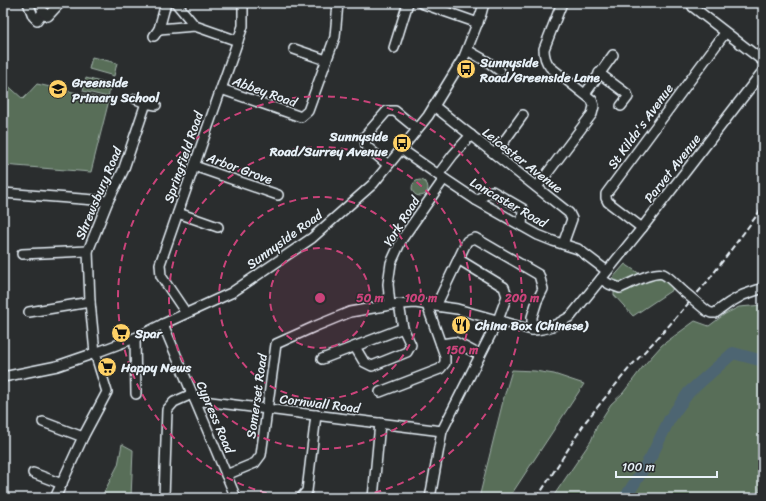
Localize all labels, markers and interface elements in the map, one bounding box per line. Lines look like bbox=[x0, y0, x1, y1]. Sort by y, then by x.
place label: Sunnyside Road/Greenside Lane bbox=[479, 51, 600, 89]
bus stop icon: Sunnyside Road/Greenside Lane bbox=[455, 58, 477, 80]
street label: Abbey Road bbox=[228, 69, 301, 114]
place label: Greenside Primary School bbox=[71, 71, 160, 109]
school or university icon: Greenside Primary School bbox=[47, 78, 69, 100]
street label: St Kilda's Avenue bbox=[601, 78, 680, 174]
street label: Springfield Road bbox=[157, 107, 210, 206]
street label: Leicester Avenue bbox=[477, 121, 568, 200]
place label: Sunnyside Road/Surrey Avenue bbox=[269, 125, 389, 163]
street label: Parvet Avenue bbox=[638, 128, 707, 208]
bus stop icon: Sunnyside Road/Surrey Avenue bbox=[391, 132, 413, 154]
street label: Shrewsbury Road bbox=[69, 142, 129, 243]
street label: Arbor Grove bbox=[203, 146, 276, 191]
street label: Lancaster Road bbox=[466, 171, 553, 235]
street label: York Road bbox=[377, 191, 427, 251]
street label: Sunnyside Road bbox=[241, 203, 328, 275]
text: 50 m bbox=[356, 287, 384, 309]
text: 100 m bbox=[405, 287, 438, 309]
text: 200 m bbox=[504, 287, 540, 309]
centre of rings bbox=[313, 291, 327, 305]
restaurant icon: China Box (Chinese) bbox=[450, 314, 472, 336]
place label: China Box (Chinese) bbox=[474, 314, 589, 337]
supermarket icon: Spar bbox=[110, 322, 132, 344]
place label: Spar bbox=[134, 322, 164, 345]
text: 150 m bbox=[446, 339, 479, 361]
street label: Somerset Road bbox=[239, 351, 274, 440]
supermarket icon: Happy News bbox=[96, 356, 118, 378]
place label: Happy News bbox=[120, 356, 192, 379]
street label: Cypress Road bbox=[190, 377, 242, 458]
street label: Cornwall Road bbox=[278, 387, 363, 420]
scale bar bbox=[616, 453, 717, 479]
text: 100 m bbox=[622, 456, 655, 478]

